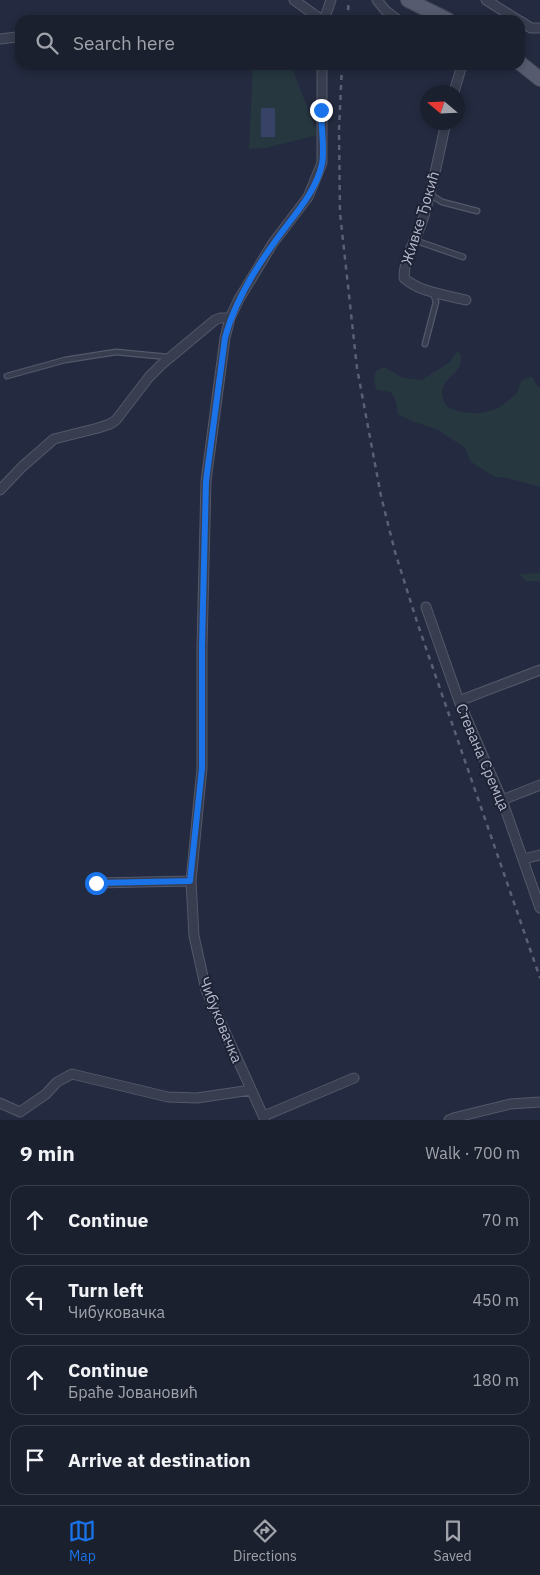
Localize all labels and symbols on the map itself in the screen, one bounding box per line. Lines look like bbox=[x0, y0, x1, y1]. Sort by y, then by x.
north arrow bbox=[420, 85, 465, 130]
route end bbox=[310, 99, 333, 122]
street label: Живке Ђокић bbox=[397, 169, 443, 267]
street label: Стевана Сремца bbox=[452, 700, 514, 814]
route start bbox=[85, 872, 108, 895]
street label: Чибуковачка bbox=[195, 974, 247, 1066]

